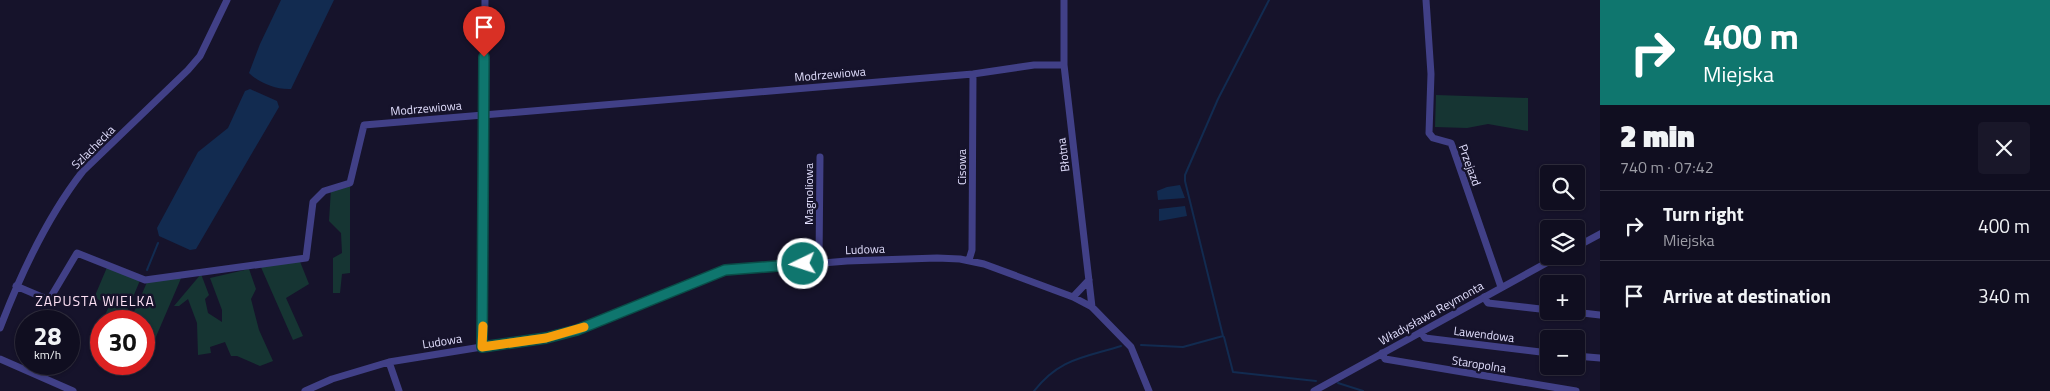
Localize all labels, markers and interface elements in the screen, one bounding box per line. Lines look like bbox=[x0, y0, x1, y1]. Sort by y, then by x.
pin bbox=[463, 6, 505, 57]
text: 400 m bbox=[1703, 9, 1799, 63]
icon: arrive bbox=[470, 13, 498, 41]
icon: right bbox=[1620, 20, 1685, 85]
text: Miejska bbox=[1703, 57, 1774, 91]
street label: Modrzewiowa bbox=[794, 61, 866, 87]
street label: Modrzewiowa bbox=[390, 95, 462, 121]
text: 2 min bbox=[1620, 113, 1695, 159]
street label: Szlachecka bbox=[67, 121, 119, 173]
button: close bbox=[1978, 122, 2030, 174]
street label: Błotna bbox=[1051, 137, 1075, 173]
street label: Przejazd bbox=[1454, 141, 1486, 189]
street label: Cisowa bbox=[952, 149, 971, 185]
text: 740 m · 07:42 bbox=[1620, 155, 1714, 179]
street label: Magnoliowa bbox=[799, 163, 818, 225]
map controls bbox=[1540, 165, 1585, 375]
button: search bbox=[1540, 165, 1585, 210]
text: Turn right bbox=[1663, 199, 1744, 228]
text: 400 m bbox=[1978, 211, 2030, 240]
icon: right bbox=[1620, 212, 1648, 240]
button: layers bbox=[1540, 220, 1585, 265]
text: Miejska bbox=[1663, 228, 1715, 252]
position arrow bbox=[776, 237, 828, 289]
street label: Ludowa bbox=[845, 239, 885, 259]
button: + bbox=[1540, 275, 1585, 320]
street label: Władysława Reymonta bbox=[1375, 276, 1487, 350]
text: Arrive at destination bbox=[1663, 281, 1831, 310]
text: 340 m bbox=[1978, 281, 2030, 310]
icon: arrive bbox=[1620, 282, 1648, 310]
district label: ZAPUSTA WIELKA bbox=[35, 290, 155, 311]
speed limit sign: 30 bbox=[90, 310, 155, 375]
text: 28 bbox=[33, 317, 62, 355]
street label: Lawendowa bbox=[1453, 321, 1515, 347]
street label: Ludowa bbox=[421, 329, 463, 353]
button: − bbox=[1540, 330, 1585, 375]
text: km/h bbox=[34, 345, 61, 364]
street label: Staropolna bbox=[1450, 350, 1508, 378]

